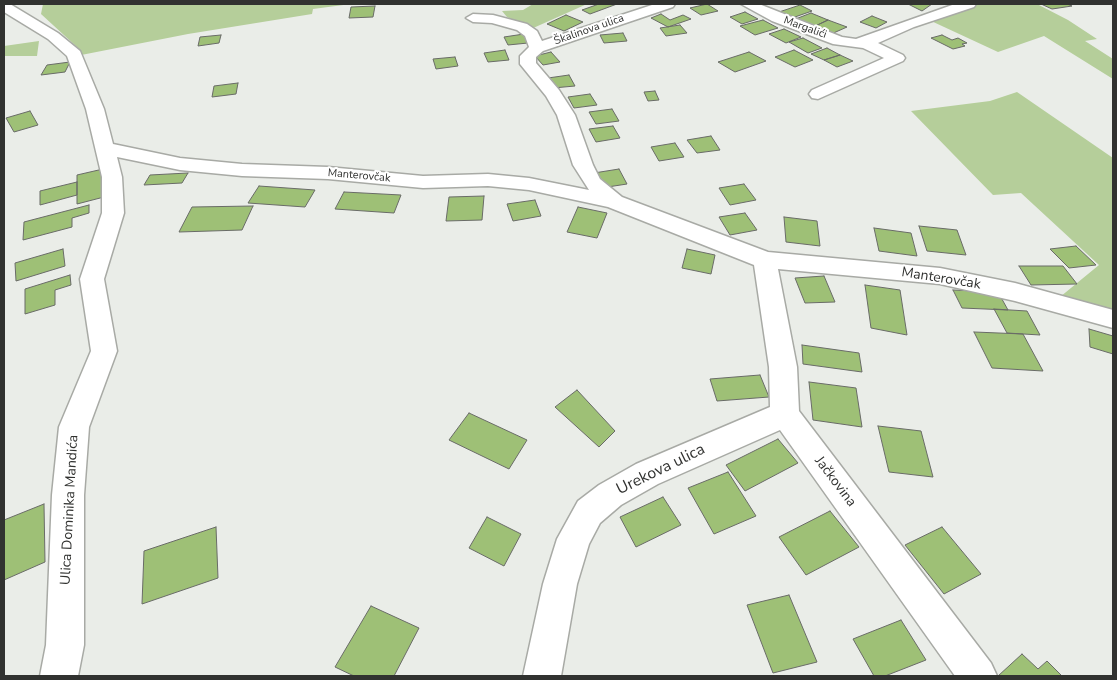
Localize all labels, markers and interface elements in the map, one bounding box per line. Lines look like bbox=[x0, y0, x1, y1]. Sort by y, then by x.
street label: Škalinova ulica bbox=[552, 12, 626, 48]
street label: Margalići bbox=[782, 14, 828, 42]
street label: Manterovčak bbox=[327, 167, 391, 185]
street label: Manterovčak bbox=[900, 264, 982, 294]
street label: Ulica Dominika Mandića bbox=[58, 435, 82, 585]
street label: Urekova ulica bbox=[614, 440, 708, 500]
street label: Jačkovina bbox=[811, 453, 859, 511]

